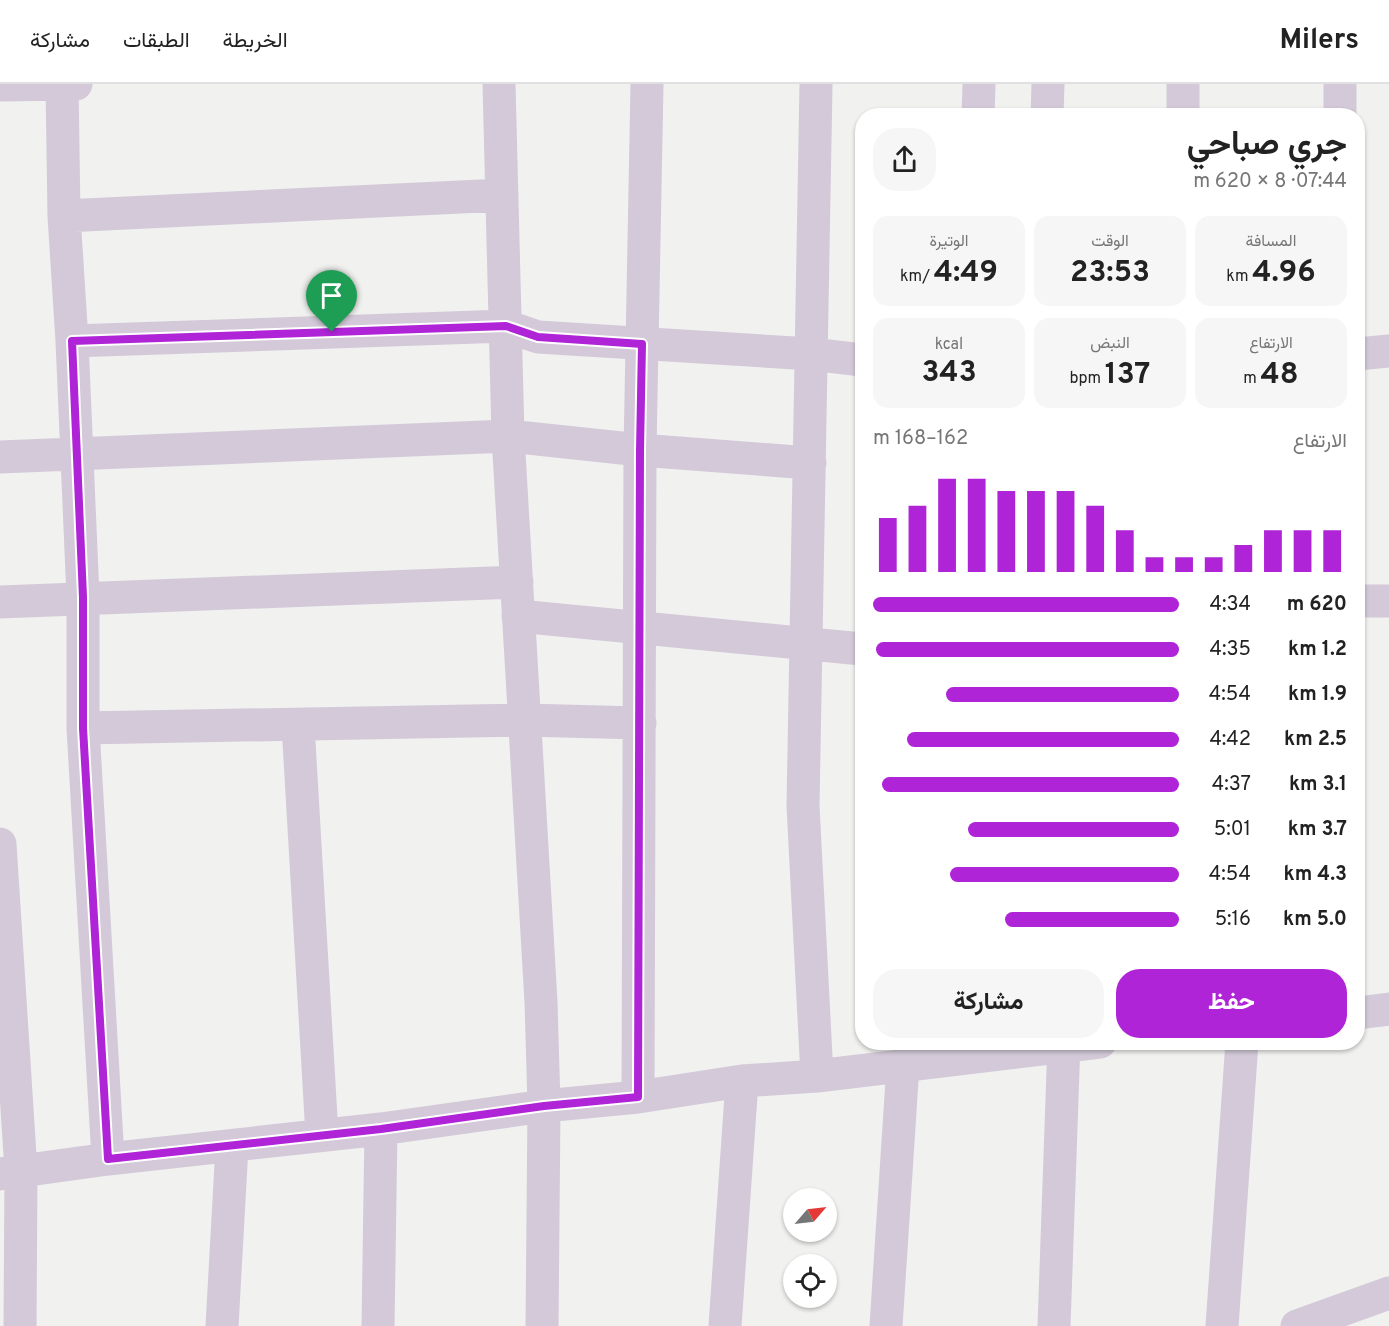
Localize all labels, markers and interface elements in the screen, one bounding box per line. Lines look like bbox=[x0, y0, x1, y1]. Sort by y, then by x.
text: Milers bbox=[1279, 23, 1359, 59]
text: مشاركة bbox=[30, 28, 90, 55]
text: الطبقات bbox=[123, 28, 190, 55]
text: الخريطة bbox=[223, 28, 288, 55]
text: جري صباحي bbox=[1187, 125, 1347, 167]
button: share bbox=[873, 128, 936, 191]
text: 07:44 · 8 × 620 m bbox=[1193, 169, 1347, 195]
text: الوتيرة bbox=[929, 232, 969, 252]
text: الوقت bbox=[1091, 232, 1129, 252]
text: المسافة bbox=[1246, 232, 1296, 252]
text: 4:49 bbox=[934, 255, 998, 292]
text: 23:53 bbox=[1070, 255, 1150, 292]
text: 4.96 bbox=[1252, 255, 1316, 292]
text: /km bbox=[900, 267, 934, 287]
text: km bbox=[1226, 267, 1252, 287]
pin bbox=[306, 270, 357, 332]
icon: arrive bbox=[315, 279, 348, 312]
text: النبض bbox=[1090, 334, 1130, 354]
text: الارتفاع bbox=[1249, 334, 1293, 354]
text: kcal bbox=[935, 335, 963, 355]
text: 343 bbox=[921, 355, 977, 392]
text: 137 bbox=[1105, 357, 1150, 394]
text: 48 bbox=[1261, 357, 1299, 394]
text: bpm bbox=[1070, 369, 1105, 389]
text: m bbox=[1243, 369, 1261, 389]
text: 162–168 m bbox=[873, 426, 968, 452]
text: الارتفاع bbox=[1293, 429, 1347, 455]
text: 4:34 bbox=[1210, 592, 1251, 618]
text: 620 m bbox=[1287, 592, 1347, 618]
text: 4:35 bbox=[1210, 637, 1251, 663]
text: 1.2 km bbox=[1288, 637, 1347, 663]
text: 4:54 bbox=[1209, 682, 1251, 708]
text: 1.9 km bbox=[1288, 682, 1347, 708]
text: 4:42 bbox=[1209, 727, 1251, 753]
text: 2.5 km bbox=[1284, 727, 1347, 753]
text: 4:37 bbox=[1212, 772, 1251, 798]
text: 3.1 km bbox=[1289, 772, 1347, 798]
text: 5:01 bbox=[1214, 817, 1251, 843]
text: 3.7 km bbox=[1288, 817, 1347, 843]
text: 4:54 bbox=[1209, 862, 1251, 888]
text: 4.3 km bbox=[1284, 862, 1347, 888]
text: 5:16 bbox=[1215, 907, 1251, 933]
text: 5.0 km bbox=[1283, 907, 1347, 933]
button: مشاركة bbox=[873, 969, 1104, 1038]
button: حفظ bbox=[1116, 969, 1347, 1038]
north arrow bbox=[783, 1188, 837, 1242]
map controls bbox=[783, 1188, 837, 1308]
button: locate bbox=[783, 1254, 837, 1308]

